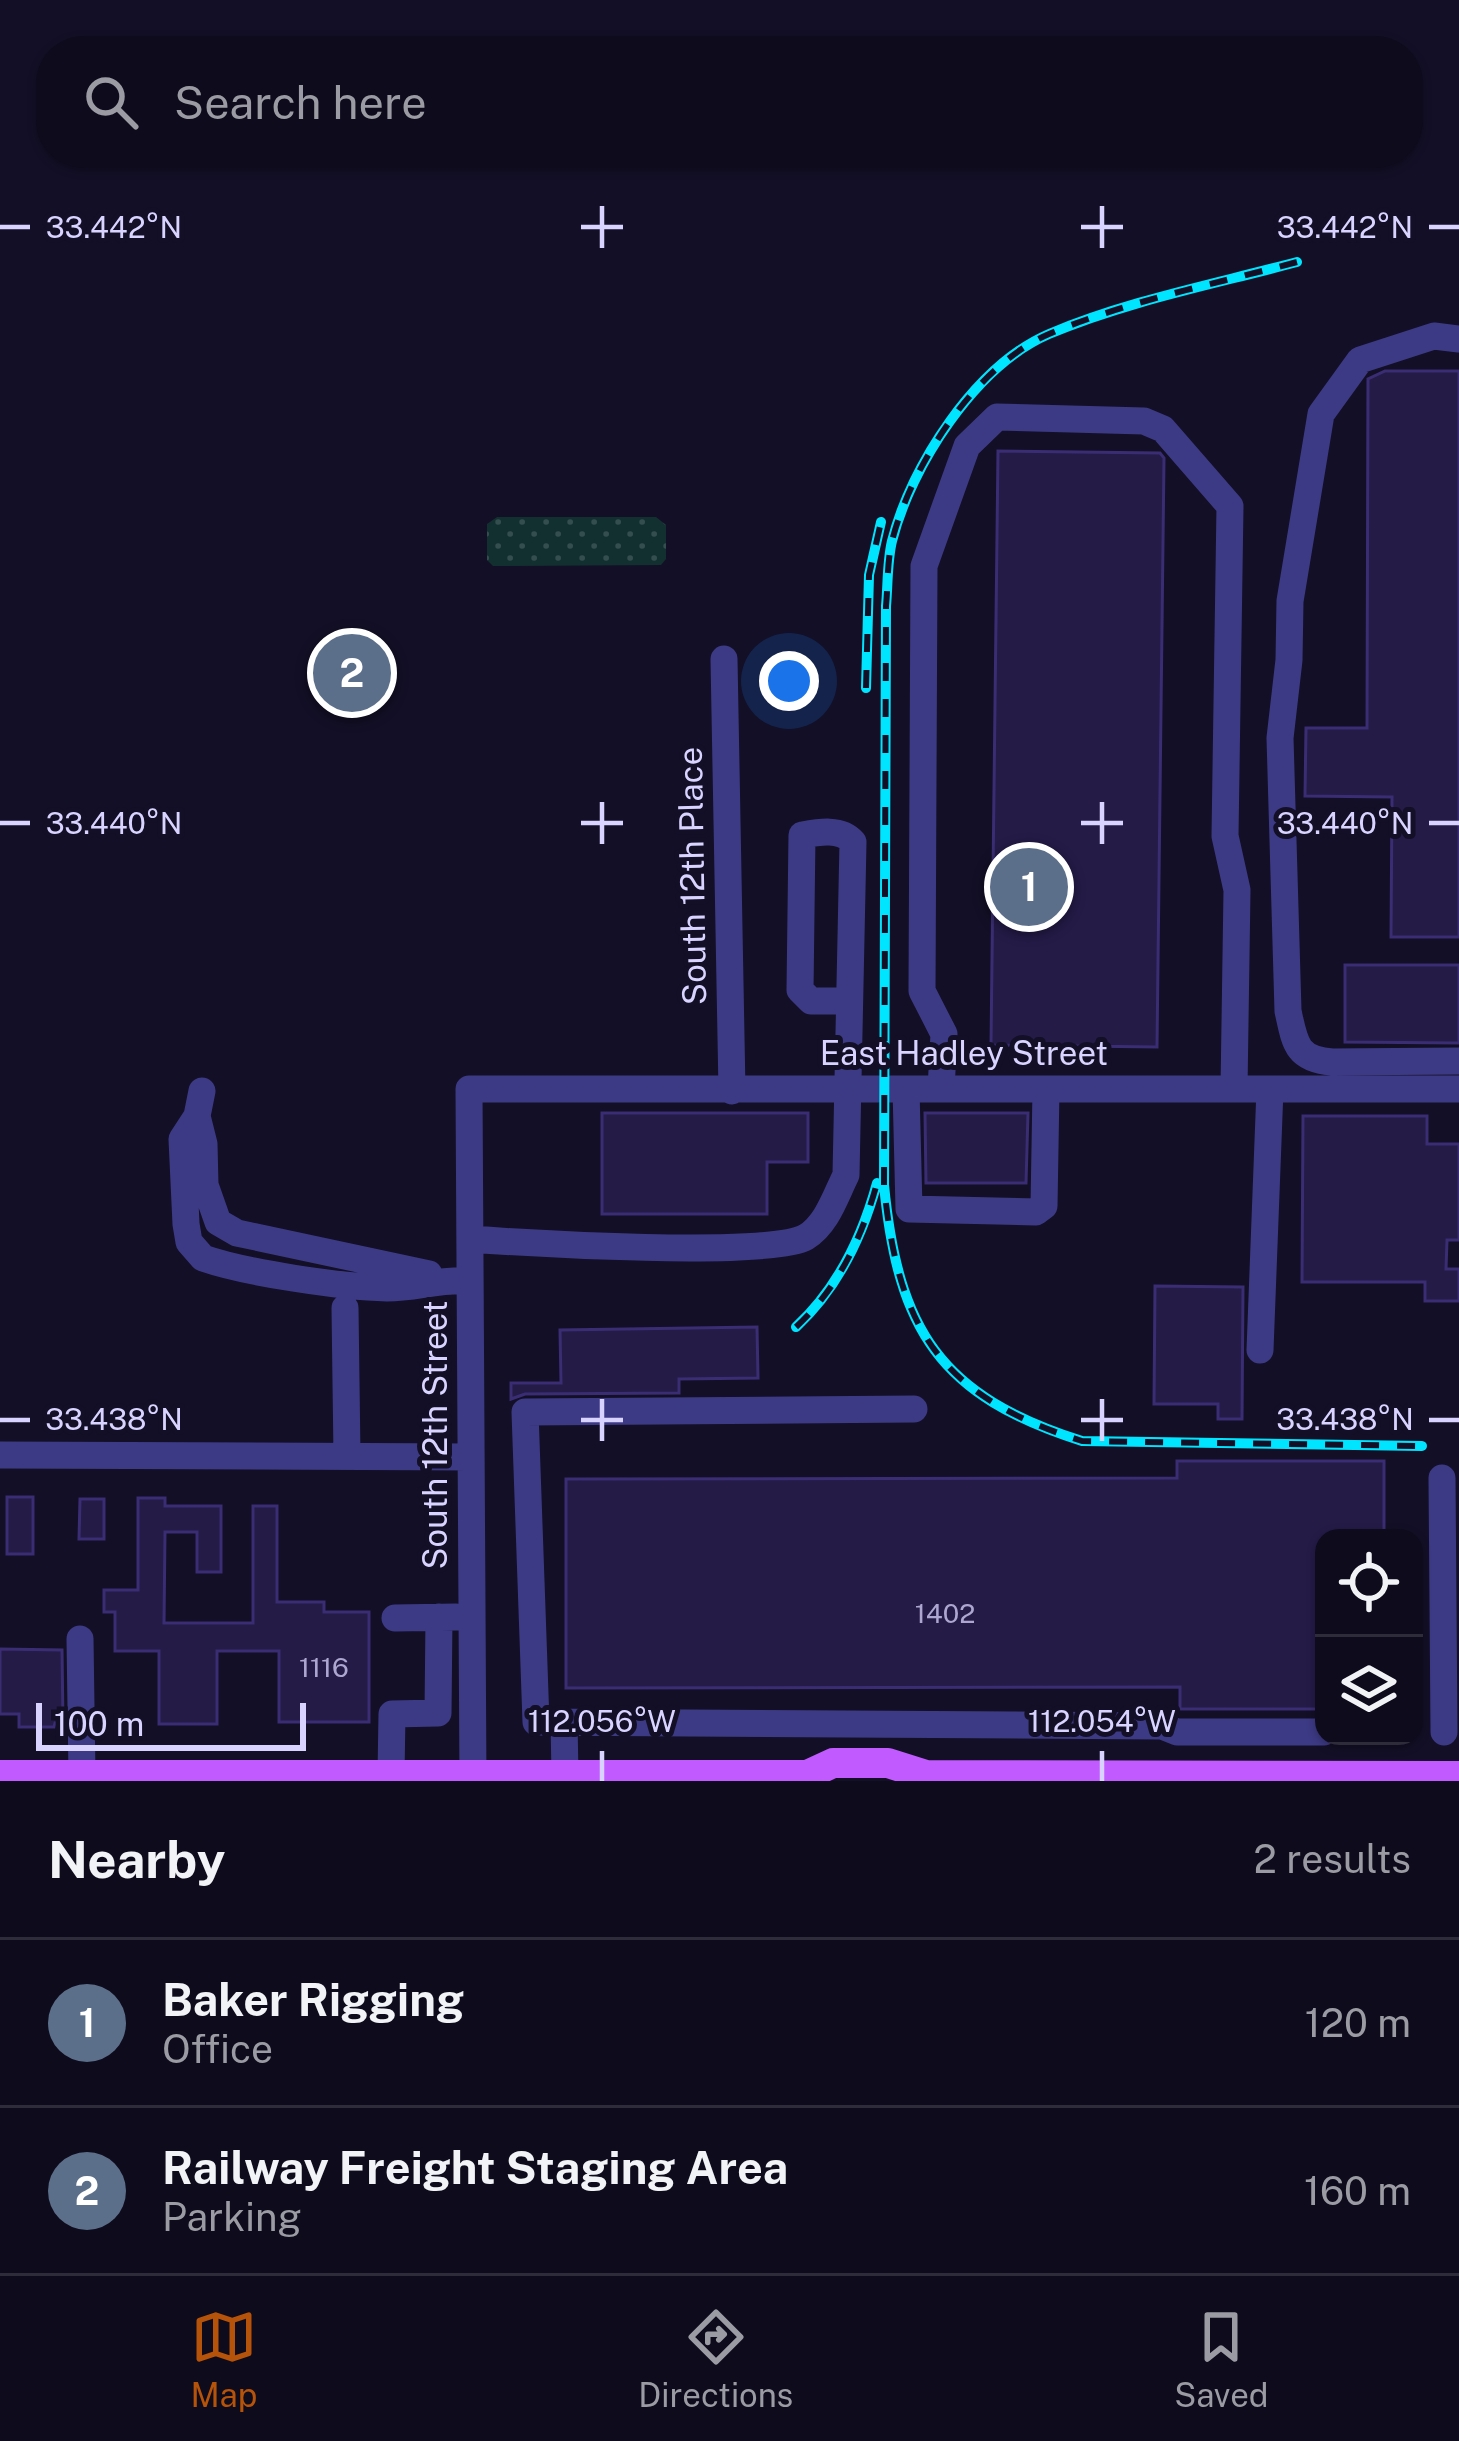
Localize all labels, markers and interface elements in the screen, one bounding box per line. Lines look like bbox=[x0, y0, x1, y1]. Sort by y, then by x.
search box bbox=[36, 36, 1423, 168]
icon: search bbox=[78, 69, 144, 135]
text: Search here bbox=[174, 76, 427, 129]
text: 33.442°N bbox=[46, 209, 182, 245]
text: 33.442°N bbox=[1277, 209, 1413, 245]
pin: 2 bbox=[313, 628, 391, 718]
your location bbox=[759, 651, 819, 711]
street label: South 12th Place bbox=[671, 747, 713, 1005]
text: 33.440°N bbox=[46, 805, 182, 841]
text: 33.440°N bbox=[1277, 805, 1413, 841]
pin: 1 bbox=[990, 842, 1068, 932]
street label: East Hadley Street bbox=[820, 1034, 1108, 1072]
street label: South 12th Street bbox=[416, 1300, 454, 1570]
text: 33.438°N bbox=[45, 1401, 183, 1437]
text: 33.438°N bbox=[1276, 1401, 1414, 1437]
map controls bbox=[1315, 1529, 1423, 1745]
button: locate bbox=[1315, 1529, 1423, 1637]
house number: 1402 bbox=[915, 1597, 975, 1629]
button: layers bbox=[1315, 1637, 1423, 1745]
house number: 1116 bbox=[299, 1651, 349, 1683]
scale bar bbox=[36, 1697, 306, 1750]
text: 112.056°W bbox=[528, 1703, 676, 1739]
text: 112.054°W bbox=[1028, 1703, 1176, 1739]
text: 100 m bbox=[54, 1705, 144, 1743]
text: Nearby bbox=[48, 1830, 225, 1889]
text: 2 results bbox=[1254, 1836, 1411, 1882]
text: Baker Rigging bbox=[162, 1973, 464, 2026]
text: 1 bbox=[79, 2000, 95, 2046]
text: 120 m bbox=[1305, 2000, 1411, 2046]
text: Office bbox=[162, 2026, 273, 2072]
text: Railway Freight Staging Area bbox=[162, 2141, 788, 2194]
text: 2 bbox=[75, 2168, 99, 2214]
text: 160 m bbox=[1304, 2168, 1411, 2214]
text: Parking bbox=[162, 2194, 302, 2240]
tab: Map bbox=[190, 2304, 257, 2414]
tab: Directions bbox=[638, 2304, 793, 2414]
tab: Saved bbox=[1174, 2304, 1269, 2414]

